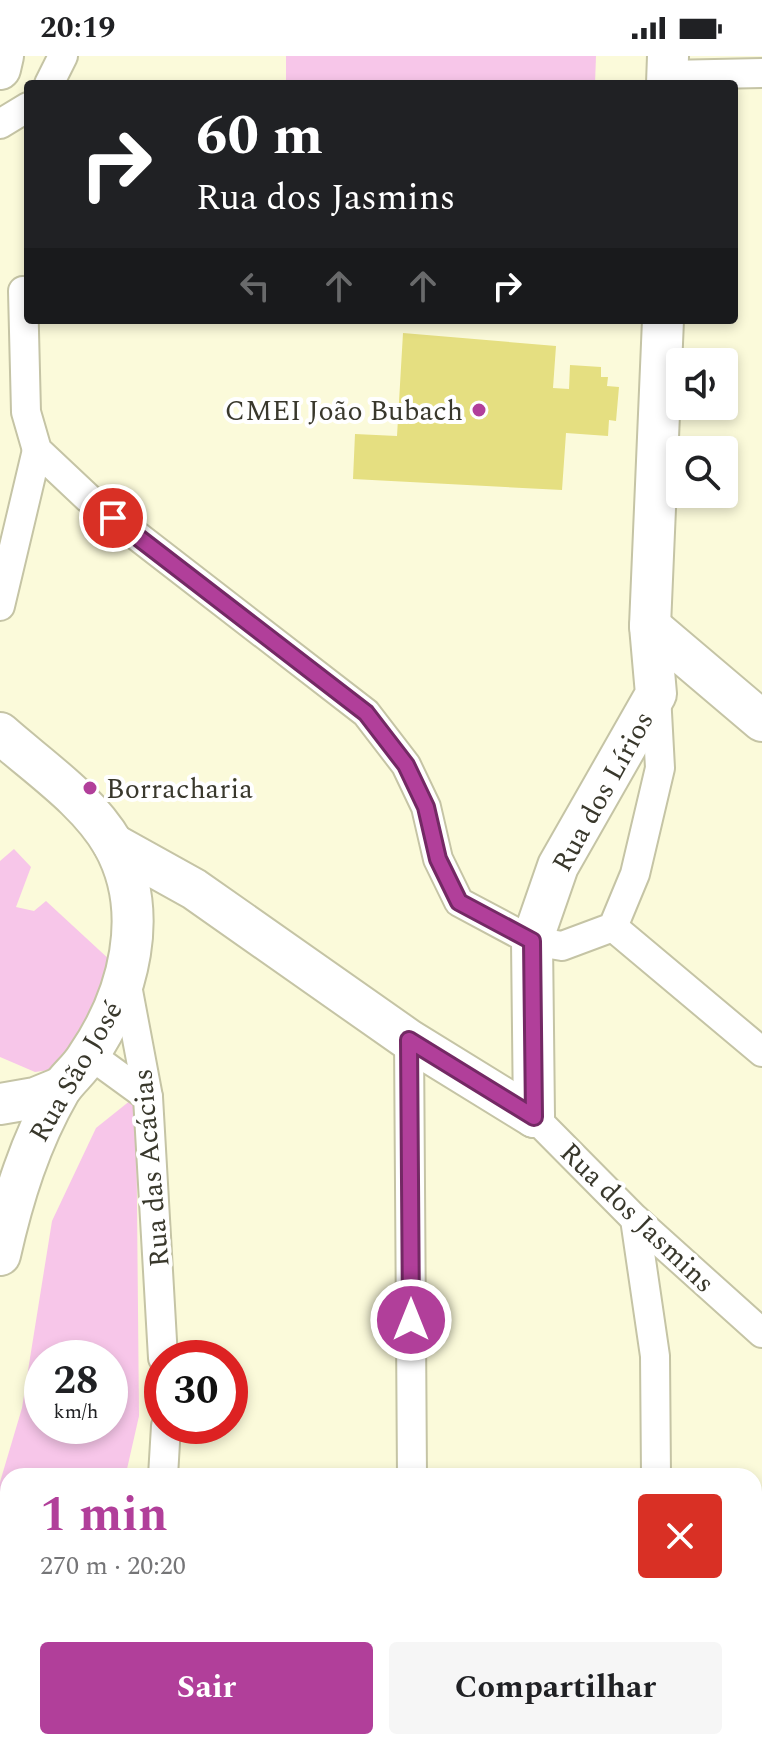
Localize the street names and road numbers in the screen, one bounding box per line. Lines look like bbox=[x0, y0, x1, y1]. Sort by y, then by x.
street label: Rua dos Lírios bbox=[541, 703, 665, 880]
street label: Rua São José bbox=[18, 993, 134, 1151]
street label: Rua das Acácias bbox=[121, 1067, 182, 1269]
street label: Rua dos Jasmins bbox=[549, 1133, 724, 1304]

